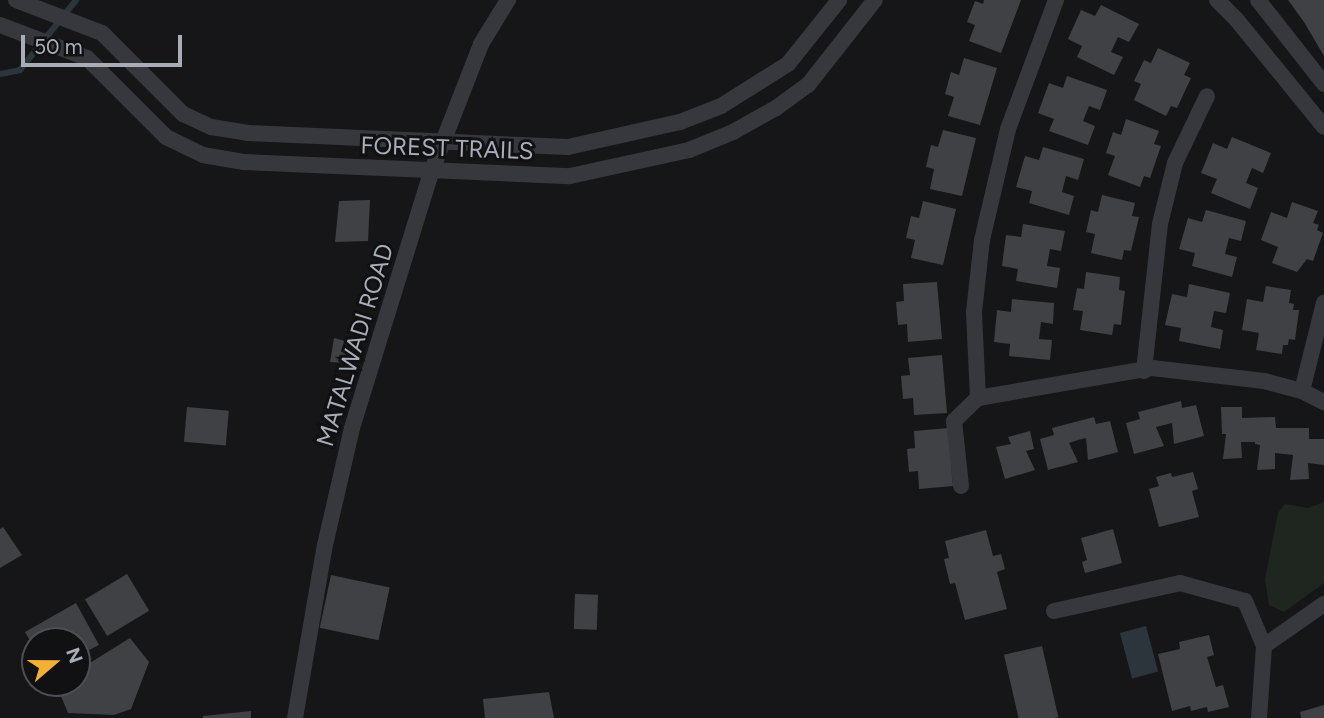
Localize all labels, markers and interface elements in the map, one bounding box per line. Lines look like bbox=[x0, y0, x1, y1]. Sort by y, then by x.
scale bar bbox=[24, 21, 186, 65]
text: 50 m bbox=[34, 34, 83, 59]
street label: FOREST TRAILS bbox=[360, 131, 534, 165]
street label: MATALWADI ROAD bbox=[310, 240, 400, 450]
north arrow bbox=[21, 627, 91, 697]
text: N bbox=[61, 644, 88, 666]

